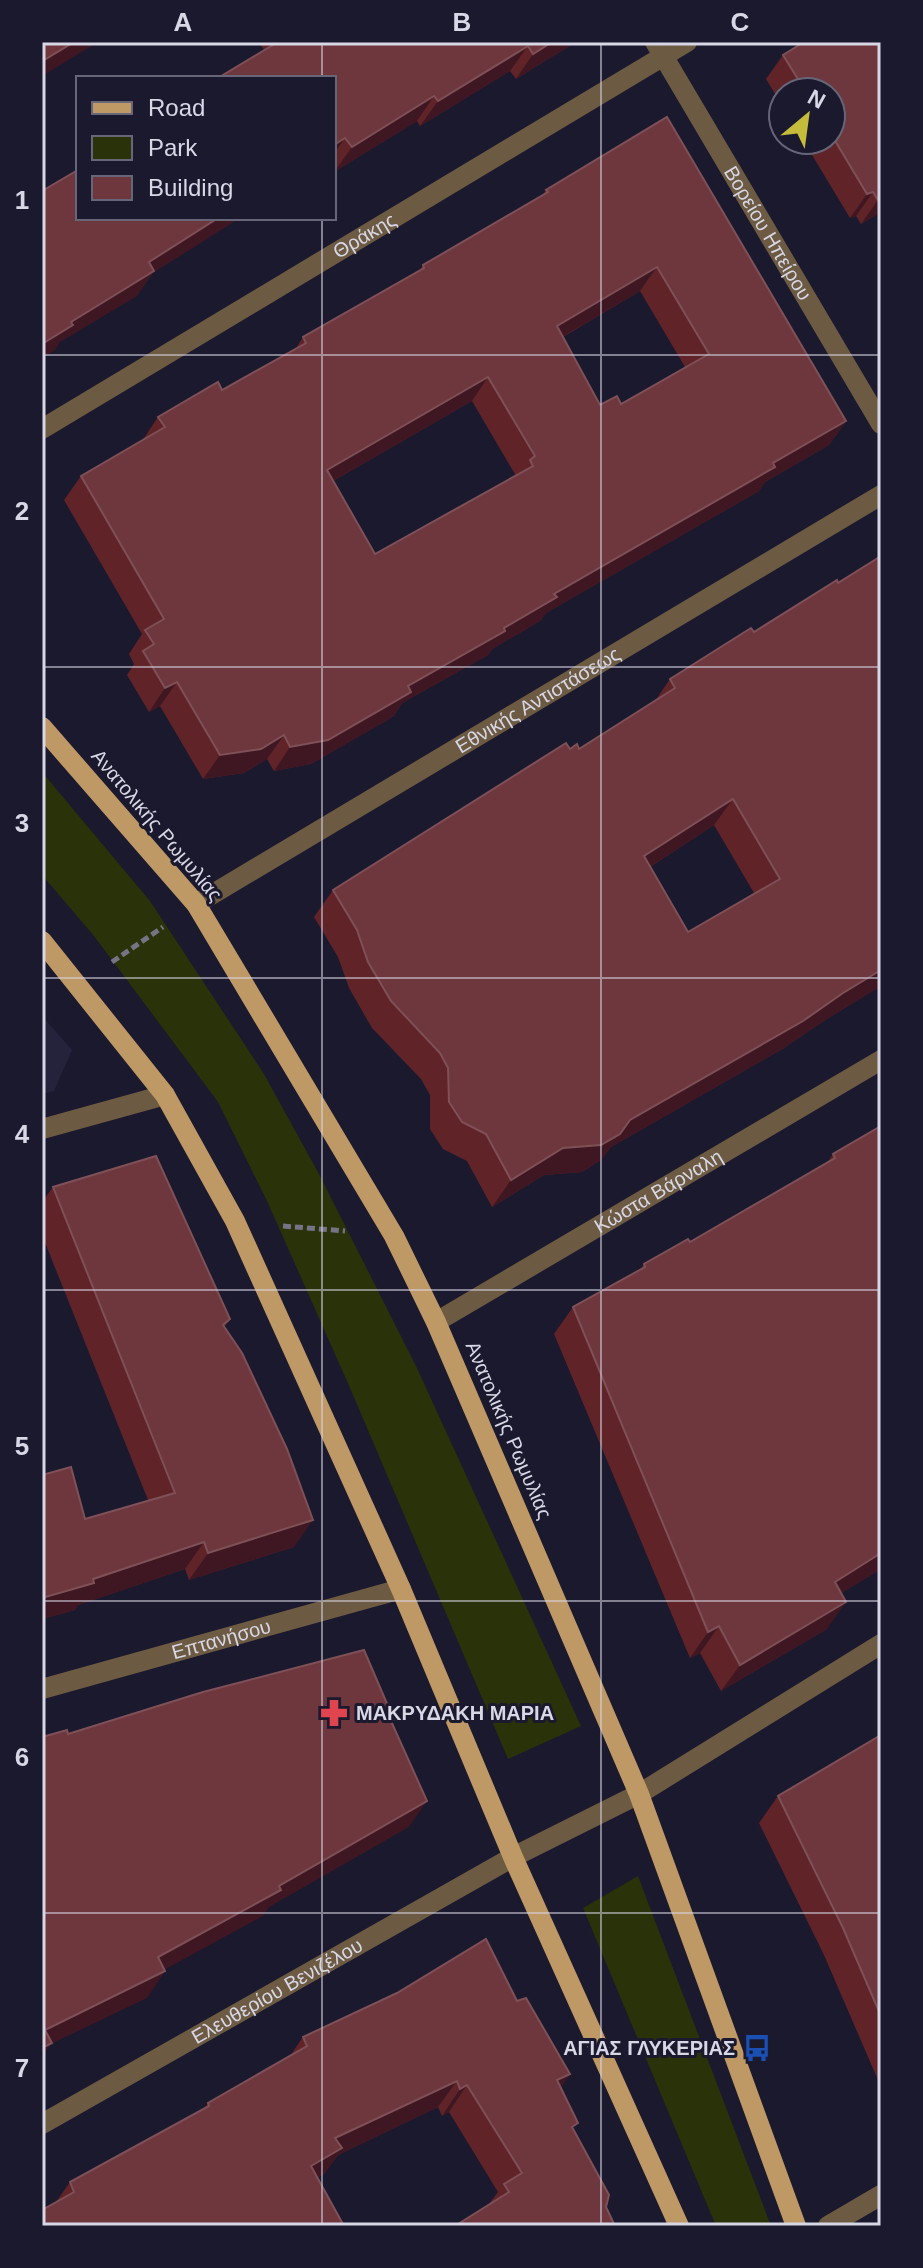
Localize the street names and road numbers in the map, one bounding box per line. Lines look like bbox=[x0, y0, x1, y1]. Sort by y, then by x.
street label: Βορείου Ηπείρου bbox=[720, 162, 816, 304]
street label: Θράκης bbox=[329, 208, 400, 263]
street label: Εθνικής Αντιστάσεως bbox=[452, 642, 624, 757]
street label: Ανατολικής Ρωμυλίας bbox=[87, 745, 227, 905]
street label: Κώστα Βάρναλη bbox=[590, 1145, 726, 1237]
street label: Ανατολικής Ρωμυλίας bbox=[462, 1338, 557, 1522]
street label: Επτανήσου bbox=[169, 1615, 273, 1663]
street label: Ελευθερίου Βενιζέλου bbox=[188, 1934, 366, 2048]

